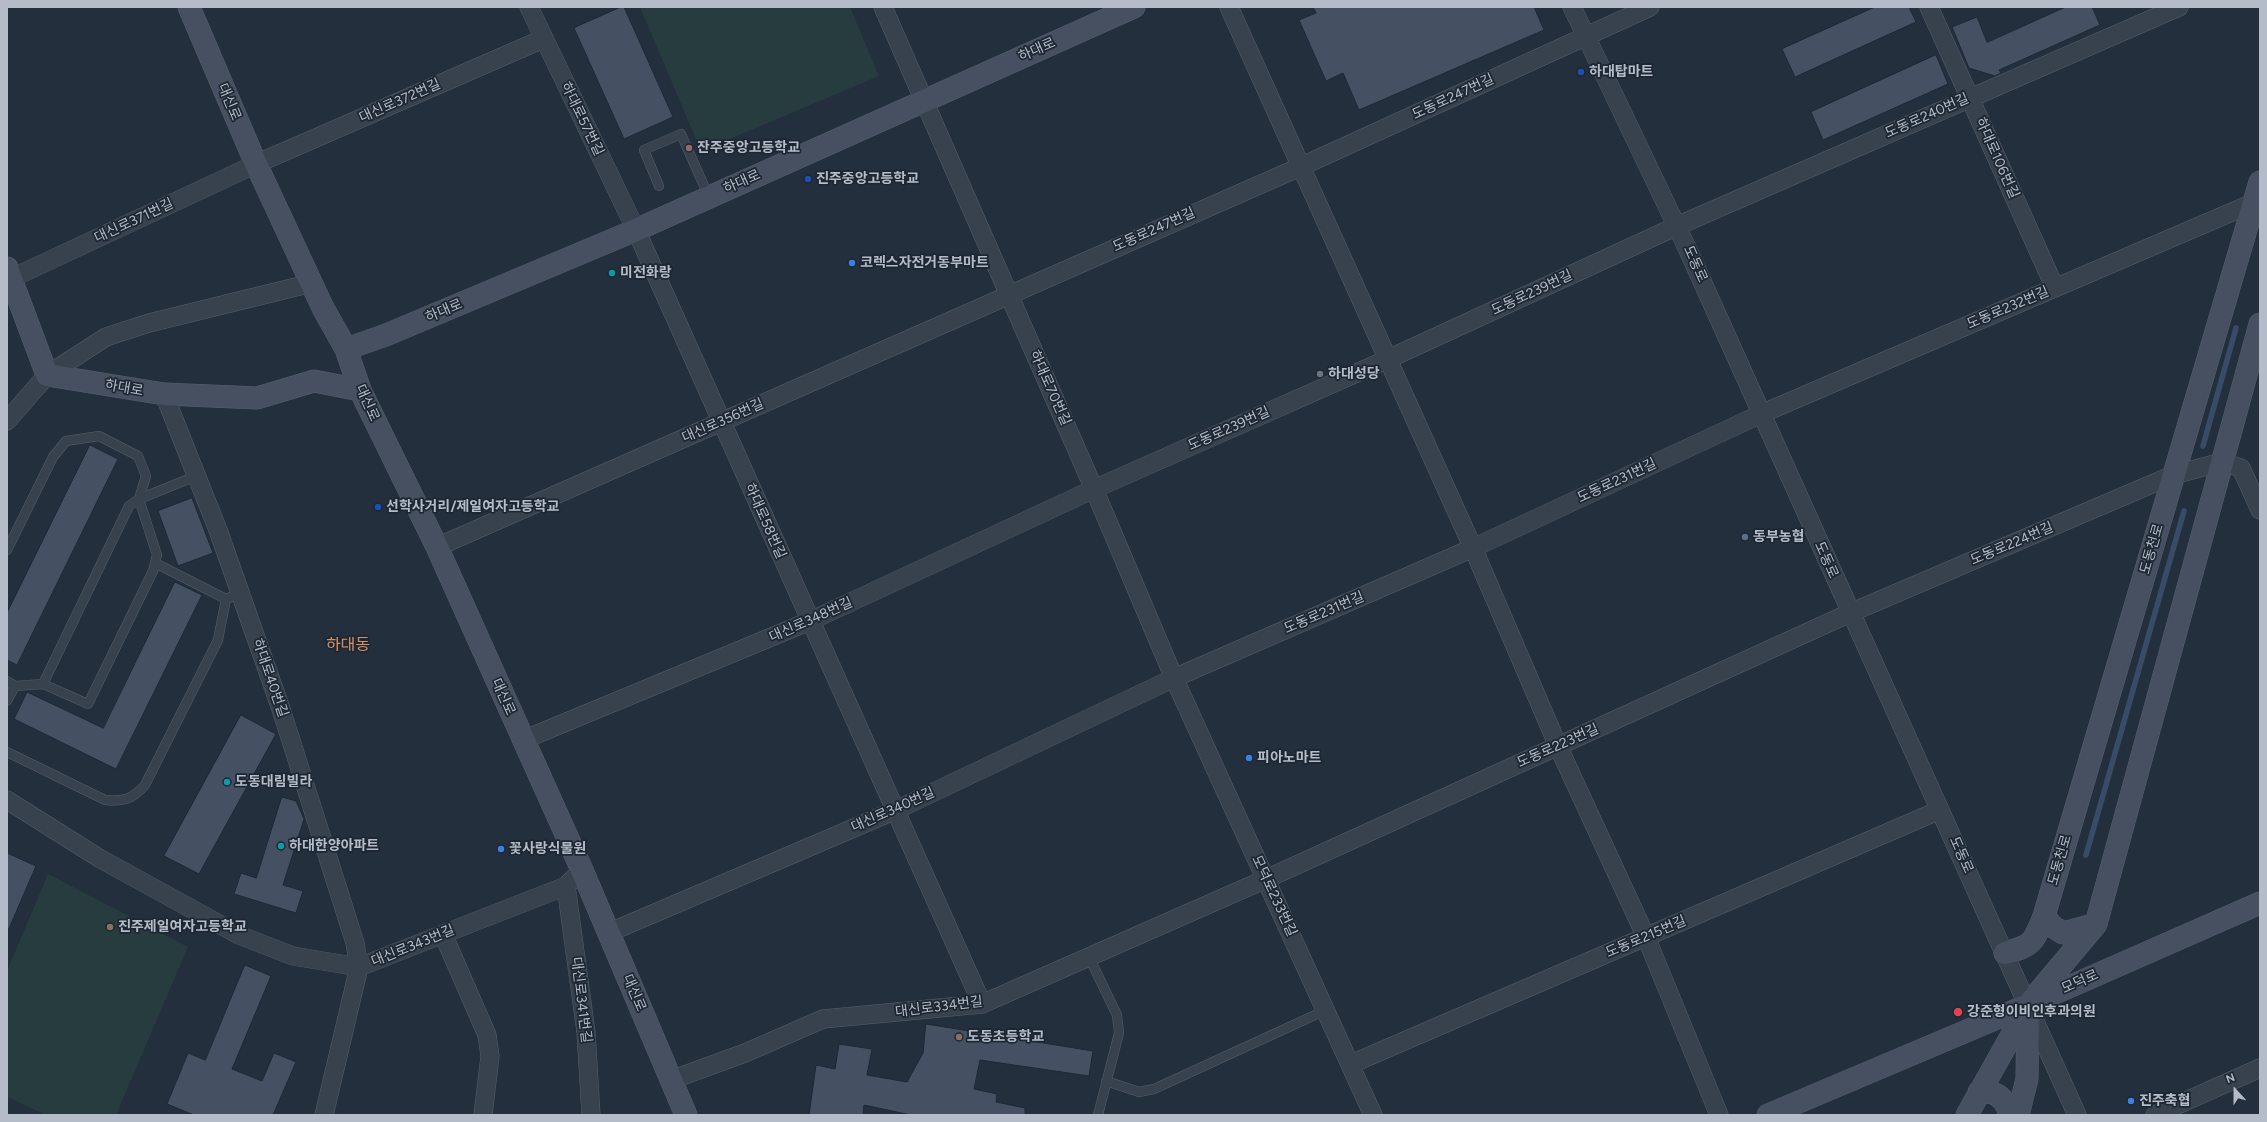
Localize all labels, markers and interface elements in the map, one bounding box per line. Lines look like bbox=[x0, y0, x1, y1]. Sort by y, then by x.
street label: 하대로 bbox=[1016, 34, 1058, 66]
place label: 하대탑마트 bbox=[1589, 64, 1653, 80]
marker: 하대탑마트 bbox=[1576, 67, 1586, 77]
street label: 도동로247번길 bbox=[1409, 71, 1497, 123]
street label: 대신로372번길 bbox=[357, 76, 443, 126]
street label: 하대로57번길 bbox=[557, 79, 607, 159]
street label: 대신로 bbox=[214, 81, 244, 123]
street label: 도동로240번길 bbox=[1883, 90, 1971, 142]
street label: 하대로106번길 bbox=[1972, 115, 2022, 201]
place label: 잔주중앙고등학교 bbox=[697, 140, 800, 156]
marker: 잔주중앙고등학교 bbox=[684, 143, 694, 153]
street label: 하대로 bbox=[721, 166, 763, 198]
place label: 진주중앙고등학교 bbox=[816, 171, 919, 187]
marker: 진주중앙고등학교 bbox=[803, 174, 813, 184]
street label: 대신로371번길 bbox=[92, 195, 176, 247]
street label: 도동로247번길 bbox=[1110, 204, 1198, 256]
street label: 도동로 bbox=[1679, 243, 1711, 285]
place label: 코렉스자전거동부마트 bbox=[860, 255, 989, 271]
marker: 코렉스자전거동부마트 bbox=[847, 258, 857, 268]
place label: 미전화랑 bbox=[620, 265, 672, 281]
street label: 도동로239번길 bbox=[1489, 267, 1575, 319]
marker: 미전화랑 bbox=[607, 268, 617, 278]
street label: 도동로232번길 bbox=[1964, 283, 2052, 333]
street label: 하대로 bbox=[423, 296, 465, 326]
street label: 하대로70번길 bbox=[1026, 348, 1074, 428]
place label: 하대성당 bbox=[1328, 366, 1380, 382]
marker: 하대성당 bbox=[1315, 369, 1325, 379]
street label: 하대로 bbox=[104, 376, 144, 400]
street label: 대신로 bbox=[351, 382, 383, 424]
street label: 대신로356번길 bbox=[679, 395, 767, 447]
street label: 도동로239번길 bbox=[1185, 403, 1273, 455]
street label: 도동로231번길 bbox=[1575, 455, 1659, 507]
street label: 하대로58번길 bbox=[741, 481, 789, 561]
place label: 선학사거리/제일여자고등학교 bbox=[386, 499, 559, 515]
marker: 선학사거리/제일여자고등학교 bbox=[373, 502, 383, 512]
street label: 도동로224번길 bbox=[1968, 519, 2056, 569]
street label: 도동천로 bbox=[2137, 522, 2167, 576]
place label: 동부농협 bbox=[1753, 529, 1805, 545]
marker: 동부농협 bbox=[1740, 532, 1750, 542]
street label: 도동로 bbox=[1810, 539, 1842, 581]
street label: 도동로231번길 bbox=[1281, 589, 1367, 637]
street label: 대신로348번길 bbox=[767, 594, 855, 646]
district label: 하대동 bbox=[326, 635, 370, 655]
street label: 하대로40번길 bbox=[249, 636, 291, 720]
street label: 대신로 bbox=[487, 676, 519, 718]
street label: 도동로223번길 bbox=[1515, 720, 1601, 772]
place label: 피아노마트 bbox=[1257, 750, 1321, 766]
marker: 피아노마트 bbox=[1244, 753, 1254, 763]
place label: 도동대림빌라 bbox=[235, 774, 312, 790]
marker: 도동대림빌라 bbox=[222, 777, 232, 787]
street label: 대신로340번길 bbox=[849, 784, 937, 836]
street label: 도동천로 bbox=[2045, 833, 2075, 887]
street label: 도동로 bbox=[1945, 834, 1977, 876]
place label: 하대한양아파트 bbox=[289, 838, 379, 854]
marker: 하대한양아파트 bbox=[276, 841, 286, 851]
place label: 꽃사랑식물원 bbox=[509, 841, 586, 857]
marker: 꽃사랑식물원 bbox=[496, 844, 506, 854]
street label: 모덕로233번길 bbox=[1248, 853, 1300, 939]
street label: 도동로215번길 bbox=[1603, 912, 1689, 962]
place label: 진주제일여자고등학교 bbox=[118, 919, 247, 935]
marker: 진주제일여자고등학교 bbox=[105, 922, 115, 932]
street label: 대신로343번길 bbox=[369, 922, 457, 970]
street label: 대신로341번길 bbox=[567, 956, 595, 1044]
street label: 모덕로 bbox=[2059, 966, 2101, 998]
street label: 대신로 bbox=[619, 972, 649, 1014]
street label: 대신로334번길 bbox=[894, 993, 984, 1021]
place label: 강준형이비인후과의원 bbox=[1967, 1004, 2096, 1020]
marker: 강준형이비인후과의원 bbox=[1952, 1006, 1964, 1018]
place label: 도동초등학교 bbox=[967, 1029, 1044, 1045]
marker: 도동초등학교 bbox=[954, 1032, 964, 1042]
north arrow bbox=[2215, 1070, 2255, 1110]
text: N bbox=[2224, 1071, 2237, 1086]
place label: 진주축협 bbox=[2139, 1093, 2191, 1109]
marker: 진주축협 bbox=[2126, 1096, 2136, 1106]

